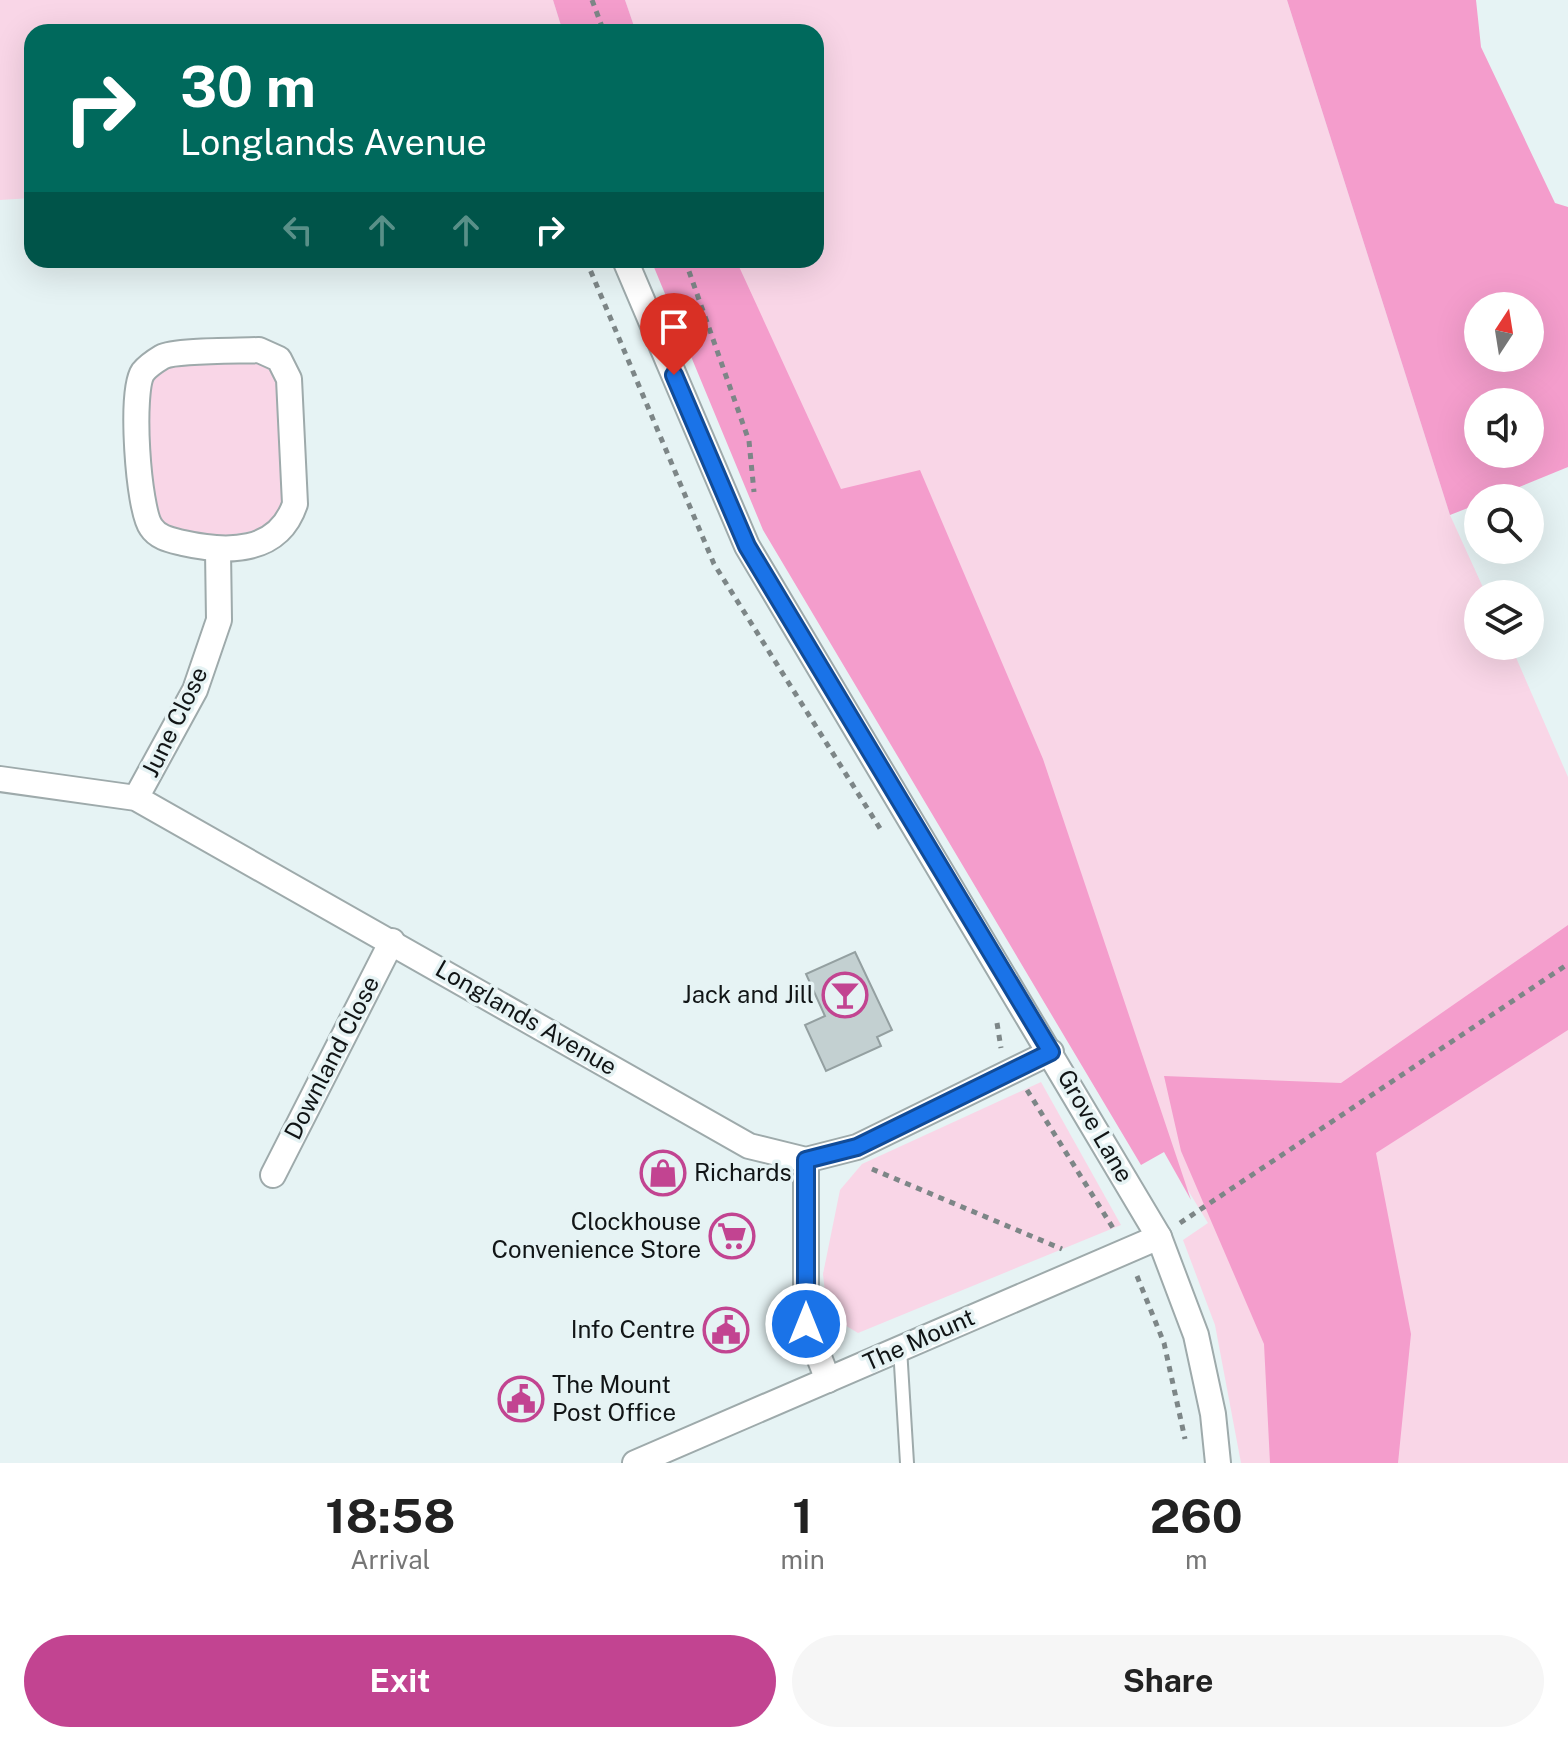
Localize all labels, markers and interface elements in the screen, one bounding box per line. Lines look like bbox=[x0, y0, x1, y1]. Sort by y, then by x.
text: 30 m bbox=[180, 54, 316, 120]
icon: right bbox=[48, 56, 152, 160]
text: Longlands Avenue bbox=[180, 121, 487, 163]
icon: left bbox=[276, 208, 320, 252]
icon: ahead bbox=[360, 208, 404, 252]
icon: ahead bbox=[444, 208, 488, 252]
icon: right bbox=[528, 208, 572, 252]
north arrow bbox=[1464, 292, 1544, 372]
map controls bbox=[1464, 292, 1544, 660]
pin bbox=[640, 293, 708, 375]
icon: arrive bbox=[652, 305, 696, 349]
button: sound bbox=[1464, 388, 1544, 468]
button: search bbox=[1464, 484, 1544, 564]
button: layers bbox=[1464, 580, 1544, 660]
street label: June Close bbox=[135, 662, 213, 781]
street label: Longlands Avenue bbox=[431, 954, 622, 1080]
street label: Downland Close bbox=[278, 971, 384, 1144]
bar icon: Jack and Jill bbox=[821, 971, 869, 1019]
place label: Jack and Jill bbox=[682, 980, 814, 1008]
street label: Grove Lane bbox=[1052, 1064, 1139, 1187]
shop icon: Richards bbox=[639, 1149, 687, 1197]
place label: Richards bbox=[694, 1158, 792, 1186]
place label: Clockhouse Convenience Store bbox=[492, 1207, 701, 1263]
supermarket icon: Clockhouse Convenience Store bbox=[708, 1212, 756, 1260]
position arrow bbox=[764, 1282, 848, 1366]
street label: The Mount bbox=[859, 1302, 979, 1376]
public building icon: Info Centre bbox=[702, 1306, 750, 1354]
place label: Info Centre bbox=[571, 1315, 695, 1343]
place label: The Mount Post Office bbox=[552, 1370, 676, 1426]
public building icon: The Mount Post Office bbox=[497, 1375, 545, 1423]
text: 18:58 bbox=[325, 1487, 455, 1544]
text: 1 bbox=[792, 1487, 813, 1544]
text: 260 bbox=[1150, 1487, 1243, 1544]
text: Arrival bbox=[350, 1544, 430, 1575]
text: min bbox=[781, 1544, 825, 1575]
text: m bbox=[1185, 1544, 1208, 1575]
button: Exit bbox=[24, 1635, 776, 1727]
button: Share bbox=[792, 1635, 1544, 1727]

